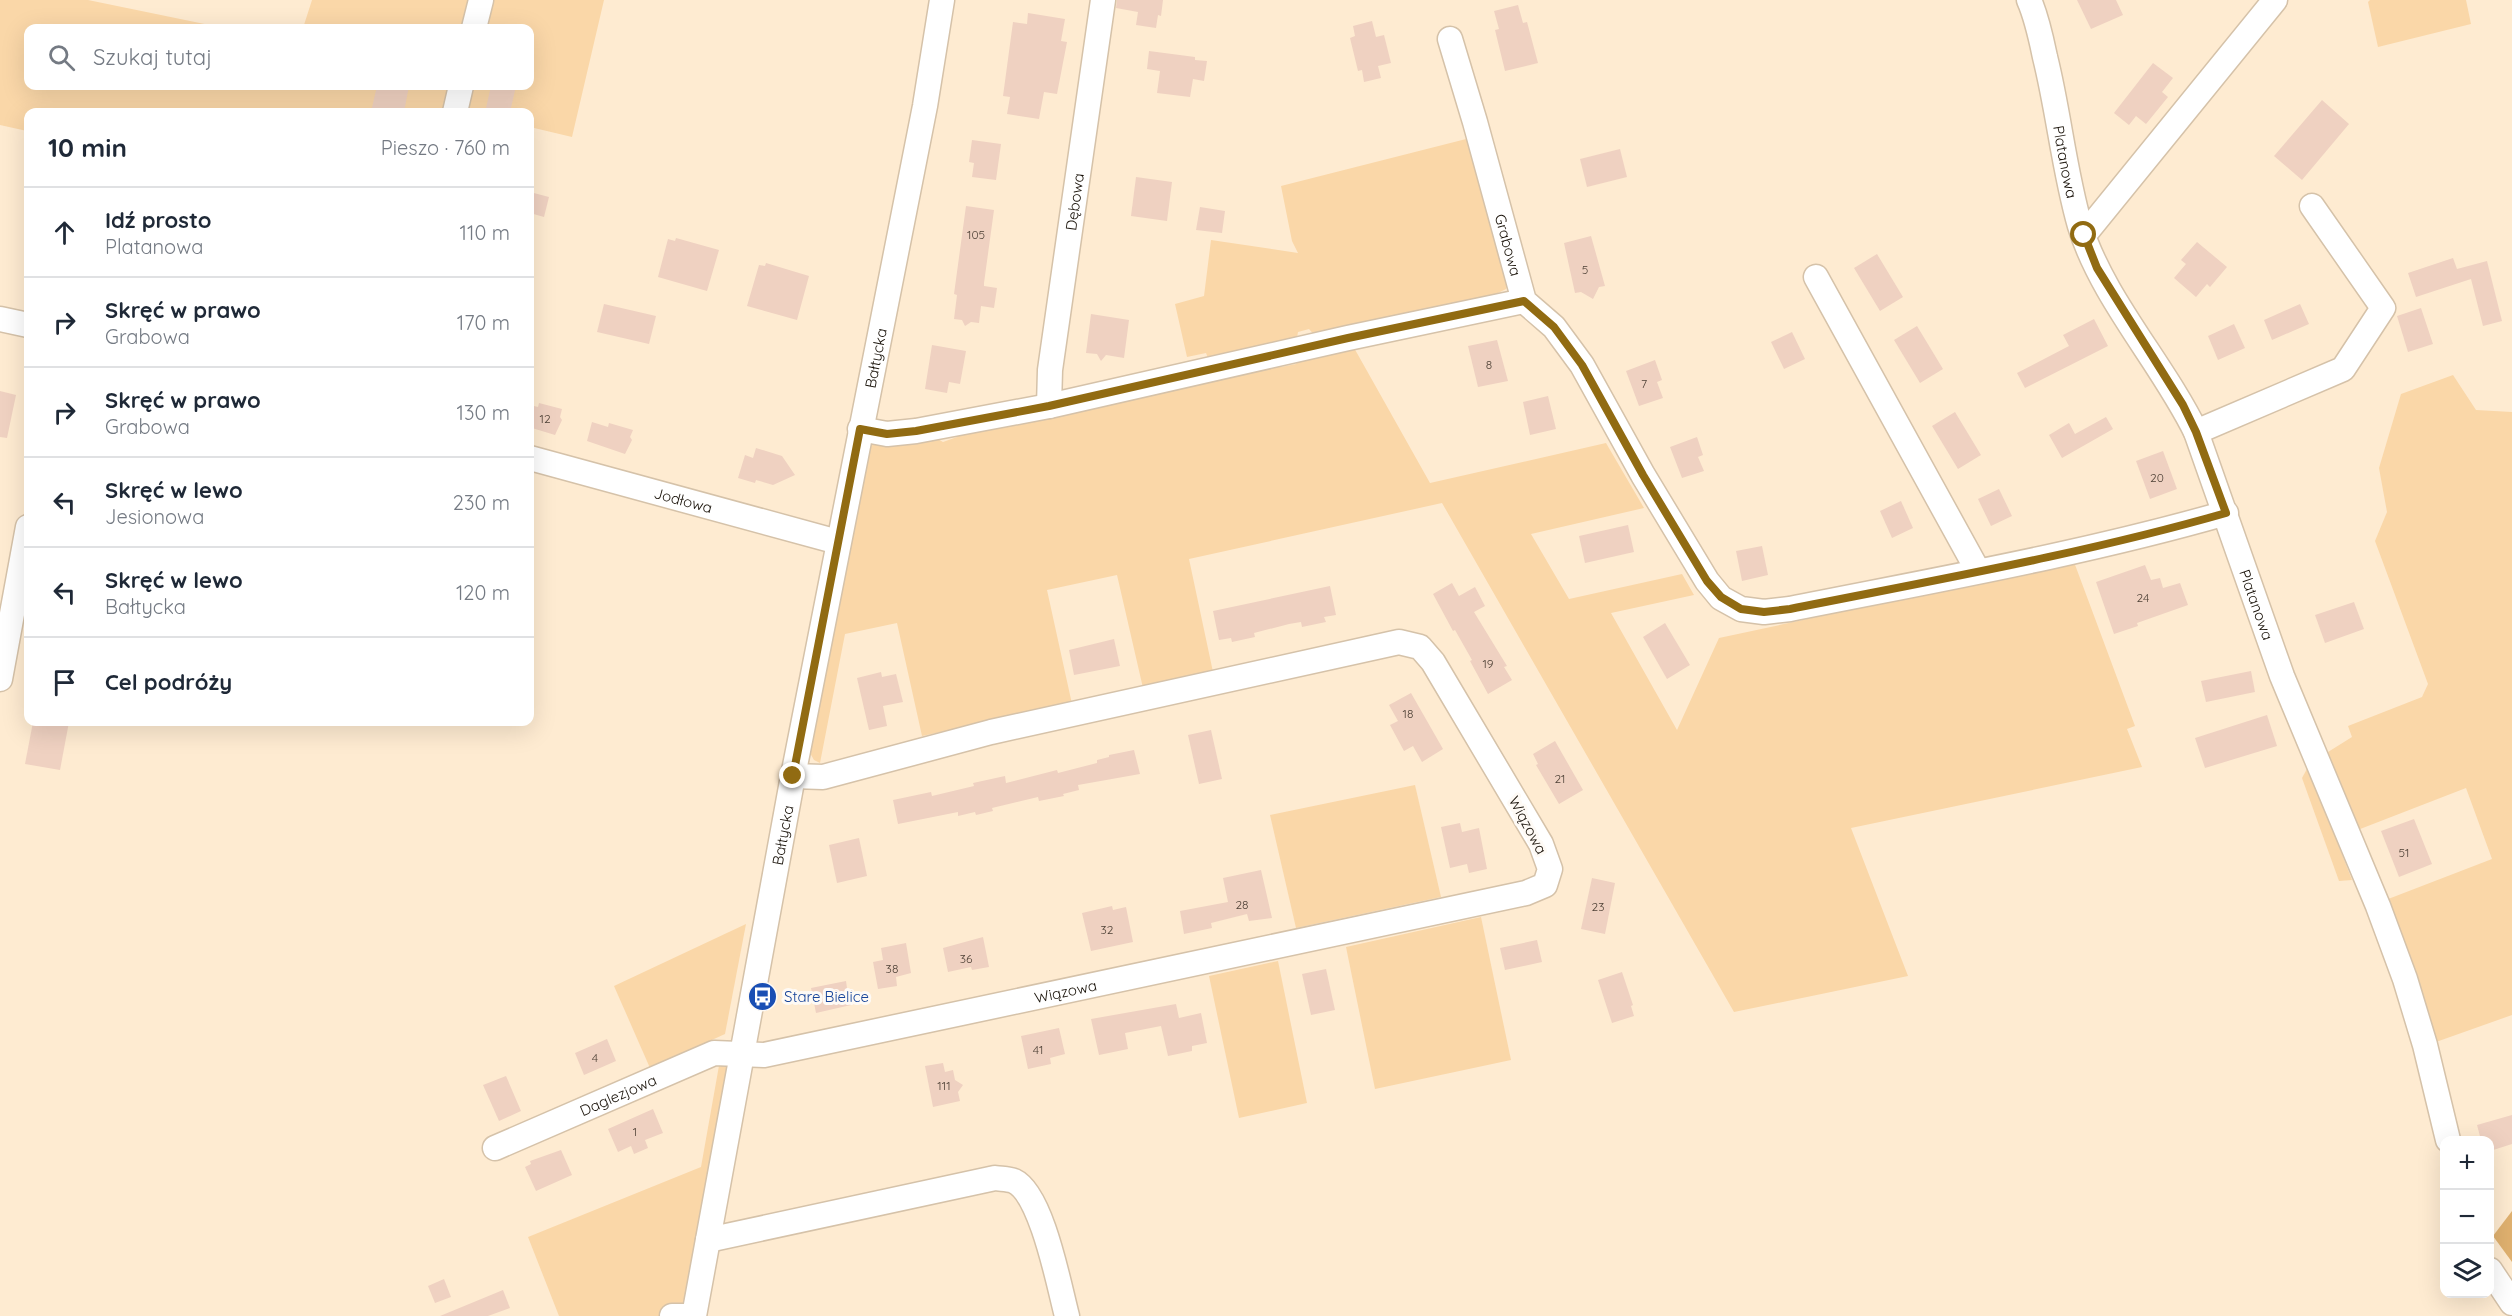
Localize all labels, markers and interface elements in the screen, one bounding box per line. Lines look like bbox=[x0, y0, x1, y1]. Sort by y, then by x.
search box bbox=[24, 24, 534, 90]
icon: search bbox=[45, 41, 78, 74]
text: Szukaj tutaj bbox=[93, 43, 212, 71]
street label: Platanowa bbox=[2049, 124, 2082, 200]
text: 10 min bbox=[48, 131, 127, 164]
text: Pieszo · 760 m bbox=[381, 135, 510, 160]
street label: Dębowa bbox=[1061, 172, 1088, 232]
text: Idź prosto bbox=[105, 206, 212, 234]
street label: Grabowa bbox=[1491, 212, 1526, 278]
icon: ahead bbox=[48, 216, 81, 249]
text: 110 m bbox=[460, 220, 510, 245]
route start bbox=[2070, 221, 2096, 247]
house number: 105 bbox=[967, 227, 985, 242]
text: Platanowa bbox=[105, 234, 203, 259]
house number: 5 bbox=[1582, 262, 1588, 277]
text: Skręć w prawo bbox=[105, 296, 261, 324]
icon: right bbox=[48, 306, 81, 339]
text: 170 m bbox=[457, 310, 510, 335]
text: Grabowa bbox=[105, 324, 190, 349]
street label: Bałtycka bbox=[860, 326, 891, 390]
house number: 8 bbox=[1486, 357, 1492, 372]
house number: 7 bbox=[1641, 376, 1647, 391]
text: Skręć w prawo bbox=[105, 386, 261, 414]
icon: right bbox=[48, 396, 81, 429]
text: 130 m bbox=[457, 400, 510, 425]
house number: 12 bbox=[539, 411, 551, 426]
text: Grabowa bbox=[105, 414, 190, 439]
house number: 20 bbox=[2150, 470, 2164, 485]
text: Skręć w lewo bbox=[105, 476, 243, 504]
street label: Jodłowa bbox=[652, 483, 715, 517]
icon: left bbox=[48, 486, 81, 519]
text: 230 m bbox=[453, 490, 510, 515]
text: Jesionowa bbox=[105, 504, 204, 529]
text: Skręć w lewo bbox=[105, 566, 243, 594]
street label: Platanowa bbox=[2236, 567, 2278, 643]
icon: left bbox=[48, 576, 81, 609]
text: 120 m bbox=[456, 580, 510, 605]
house number: 24 bbox=[2137, 590, 2149, 605]
text: Bałtycka bbox=[105, 594, 186, 619]
house number: 19 bbox=[1482, 656, 1494, 671]
icon: arrive bbox=[48, 666, 81, 699]
text: Cel podróży bbox=[105, 668, 232, 696]
house number: 18 bbox=[1403, 706, 1413, 721]
route end bbox=[779, 762, 805, 788]
house number: 21 bbox=[1554, 771, 1566, 786]
street label: Wiązowa bbox=[1505, 793, 1551, 857]
street label: Bałtycka bbox=[767, 803, 797, 867]
house number: 51 bbox=[2399, 845, 2409, 860]
house number: 28 bbox=[1235, 897, 1249, 912]
house number: 23 bbox=[1592, 899, 1604, 914]
house number: 32 bbox=[1101, 922, 1114, 937]
house number: 36 bbox=[960, 951, 973, 966]
house number: 38 bbox=[886, 961, 898, 976]
street label: Wiązowa bbox=[1033, 975, 1098, 1007]
bus stop icon: Stare Bielice bbox=[747, 980, 779, 1012]
place label: Stare Bielice bbox=[784, 987, 869, 1006]
house number: 41 bbox=[1033, 1042, 1043, 1057]
house number: 4 bbox=[592, 1050, 598, 1065]
street label: Daglezjowa bbox=[577, 1070, 659, 1120]
house number: 111 bbox=[937, 1078, 951, 1093]
house number: 1 bbox=[633, 1124, 637, 1139]
map controls bbox=[2440, 1136, 2494, 1298]
button: + bbox=[2440, 1136, 2494, 1190]
button: − bbox=[2440, 1190, 2494, 1244]
button: layers bbox=[2440, 1244, 2494, 1298]

